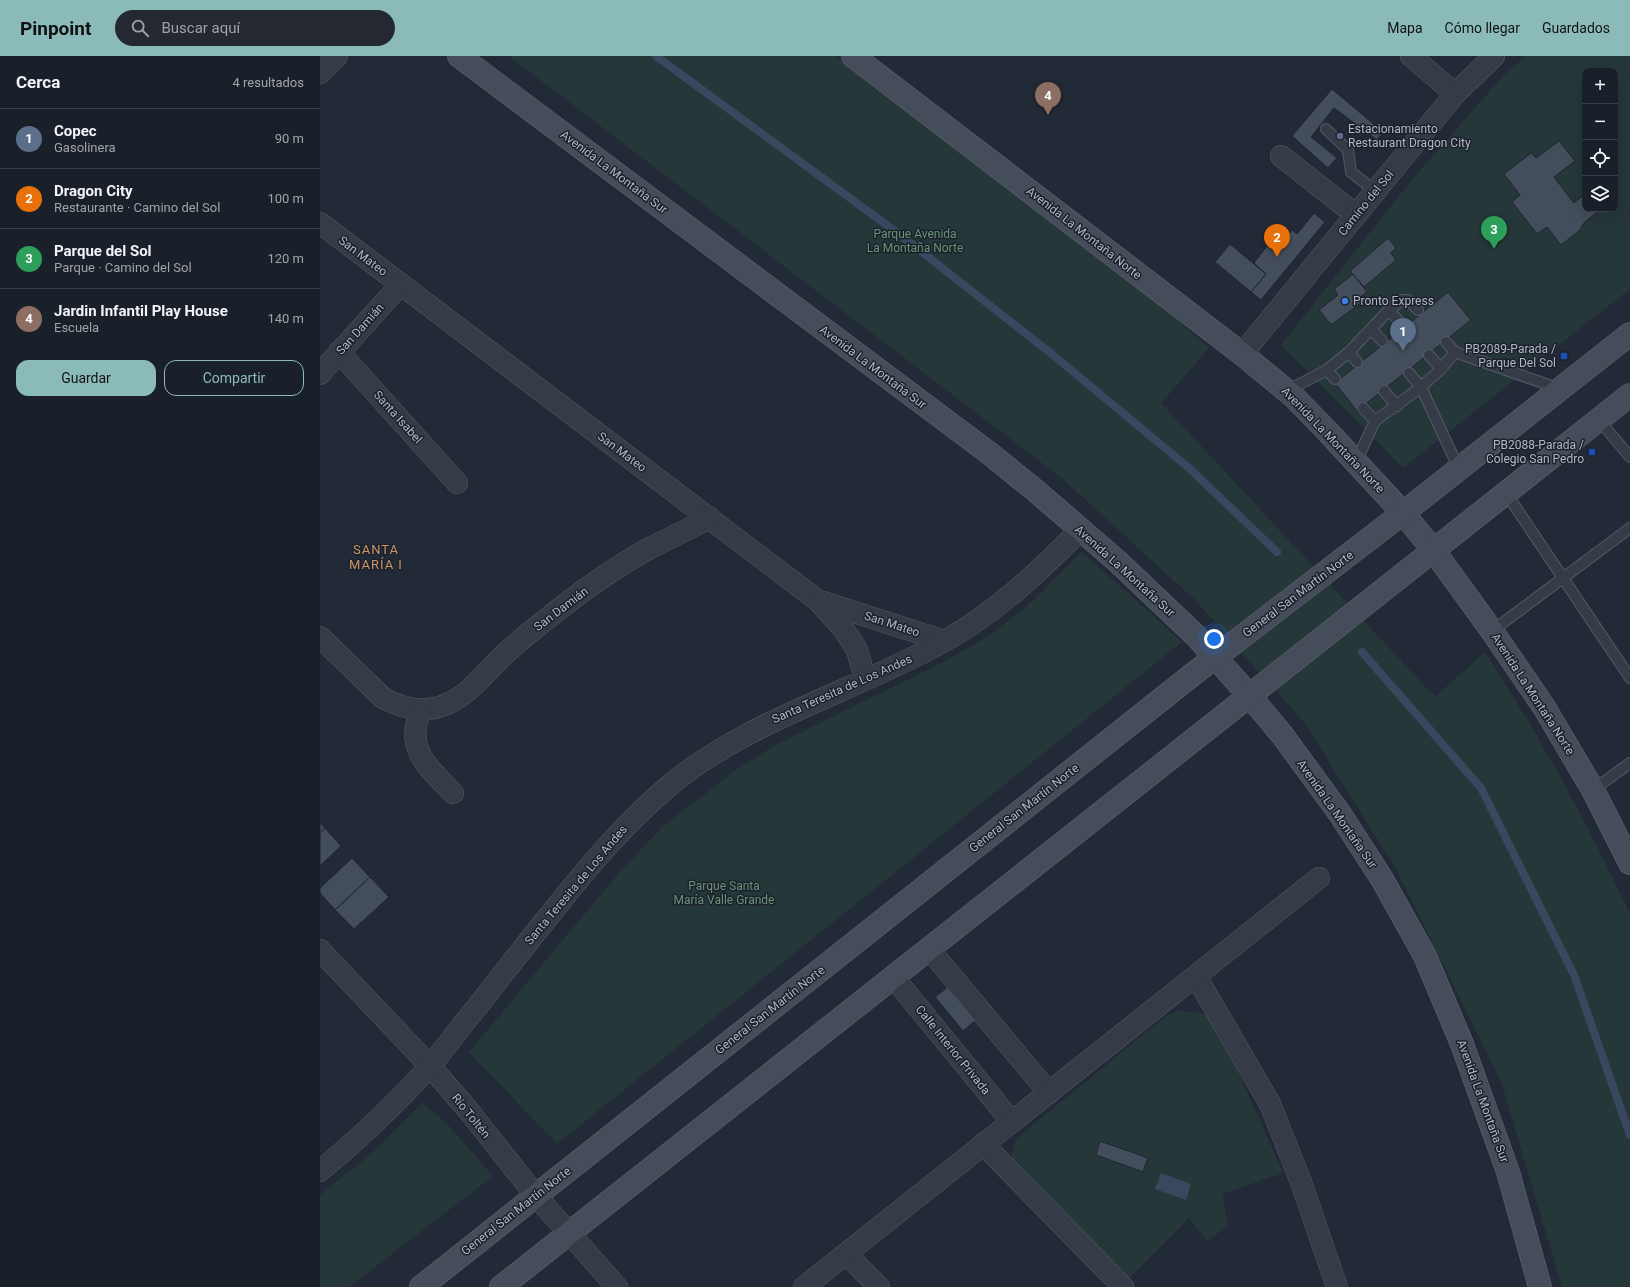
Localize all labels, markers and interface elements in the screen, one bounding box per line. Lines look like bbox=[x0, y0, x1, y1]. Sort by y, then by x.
search box bbox=[115, 10, 395, 46]
text: Pinpoint bbox=[20, 17, 91, 40]
icon: search bbox=[129, 17, 151, 39]
text: Buscar aquí bbox=[161, 19, 240, 37]
text: Mapa bbox=[1387, 20, 1423, 36]
text: Cómo llegar bbox=[1445, 20, 1520, 36]
text: Guardados bbox=[1542, 20, 1610, 36]
map controls bbox=[1582, 68, 1618, 212]
button: + bbox=[1582, 68, 1618, 104]
text: Cerca bbox=[16, 72, 60, 92]
text: 4 resultados bbox=[232, 75, 304, 90]
pin: 4 bbox=[1035, 82, 1061, 115]
button: − bbox=[1582, 104, 1618, 140]
text: Copec bbox=[54, 122, 97, 140]
place label: Estacionamiento Restaurant Dragon City bbox=[1348, 122, 1471, 150]
street label: Avenida La Montaña Sur bbox=[558, 127, 670, 217]
text: 1 bbox=[25, 131, 33, 146]
text: 90 m bbox=[275, 131, 304, 146]
marker: Estacionamiento Restaurant Dragon City bbox=[1335, 131, 1345, 141]
text: Gasolinera bbox=[54, 140, 116, 155]
button: locate bbox=[1582, 140, 1618, 176]
street label: Camino del Sol bbox=[1335, 167, 1397, 239]
button: layers bbox=[1582, 176, 1618, 212]
text: Dragon City bbox=[54, 182, 133, 200]
street label: Avenida La Montaña Norte bbox=[1024, 184, 1144, 282]
text: 2 bbox=[25, 191, 33, 206]
text: 100 m bbox=[267, 191, 304, 206]
text: Restaurante · Camino del Sol bbox=[54, 200, 220, 215]
pin: 3 bbox=[1481, 216, 1507, 249]
pin: 2 bbox=[1264, 224, 1290, 257]
park label: Parque Avenida La Montaña Norte bbox=[867, 227, 963, 255]
street label: San Mateo bbox=[336, 233, 390, 279]
text: Parque del Sol bbox=[54, 242, 152, 260]
text: 3 bbox=[25, 251, 33, 266]
text: 120 m bbox=[267, 251, 304, 266]
text: Parque · Camino del Sol bbox=[54, 260, 192, 275]
place label: Pronto Express bbox=[1353, 294, 1434, 308]
marker: Pronto Express bbox=[1340, 296, 1350, 306]
street label: San Damián bbox=[333, 300, 387, 358]
text: Jardin Infantil Play House bbox=[54, 302, 228, 320]
text: 4 bbox=[25, 311, 33, 326]
text: 140 m bbox=[267, 311, 304, 326]
pin: 1 bbox=[1390, 318, 1416, 351]
text: Escuela bbox=[54, 320, 99, 335]
street label: Avenida La Montaña Sur bbox=[817, 322, 929, 412]
place label: PB2089-Parada / Parque Del Sol bbox=[1465, 342, 1556, 370]
marker: PB2089-Parada / Parque Del Sol bbox=[1559, 351, 1569, 361]
button: Guardar bbox=[16, 360, 156, 396]
button: Compartir bbox=[164, 360, 304, 396]
street label: Avenida La Montaña Norte bbox=[1279, 384, 1387, 496]
street label: Santa Isabel bbox=[371, 388, 425, 446]
street label: San Mateo bbox=[595, 429, 649, 475]
place label: PB2088-Parada / Colegio San Pedro bbox=[1486, 438, 1584, 466]
marker: PB2088-Parada / Colegio San Pedro bbox=[1587, 447, 1597, 457]
street label: Avenida La Montaña Sur bbox=[1072, 522, 1178, 620]
district label: SANTA MARÍA I bbox=[349, 542, 403, 572]
street label: General San Martín Norte bbox=[1240, 548, 1356, 640]
street label: San Damián bbox=[531, 584, 591, 634]
street label: San Mateo bbox=[863, 608, 922, 640]
your location bbox=[1204, 629, 1224, 649]
street label: Avenida La Montaña Norte bbox=[1488, 631, 1578, 757]
street label: Santa Teresita de Los Andes bbox=[770, 652, 914, 726]
street label: Avenida La Montaña Sur bbox=[1294, 757, 1380, 871]
street label: General San Martín Norte bbox=[967, 761, 1081, 855]
street label: Santa Teresita de Los Andes bbox=[522, 822, 630, 948]
park label: Parque Santa María Valle Grande bbox=[674, 879, 774, 907]
street label: General San Martín Norte bbox=[713, 963, 827, 1057]
street label: Calle Interior Privada bbox=[913, 1003, 993, 1097]
street label: Avenida La Montaña Sur bbox=[1454, 1038, 1512, 1164]
street label: Río Toltén bbox=[449, 1091, 493, 1141]
street label: General San Martín Norte bbox=[459, 1164, 573, 1258]

